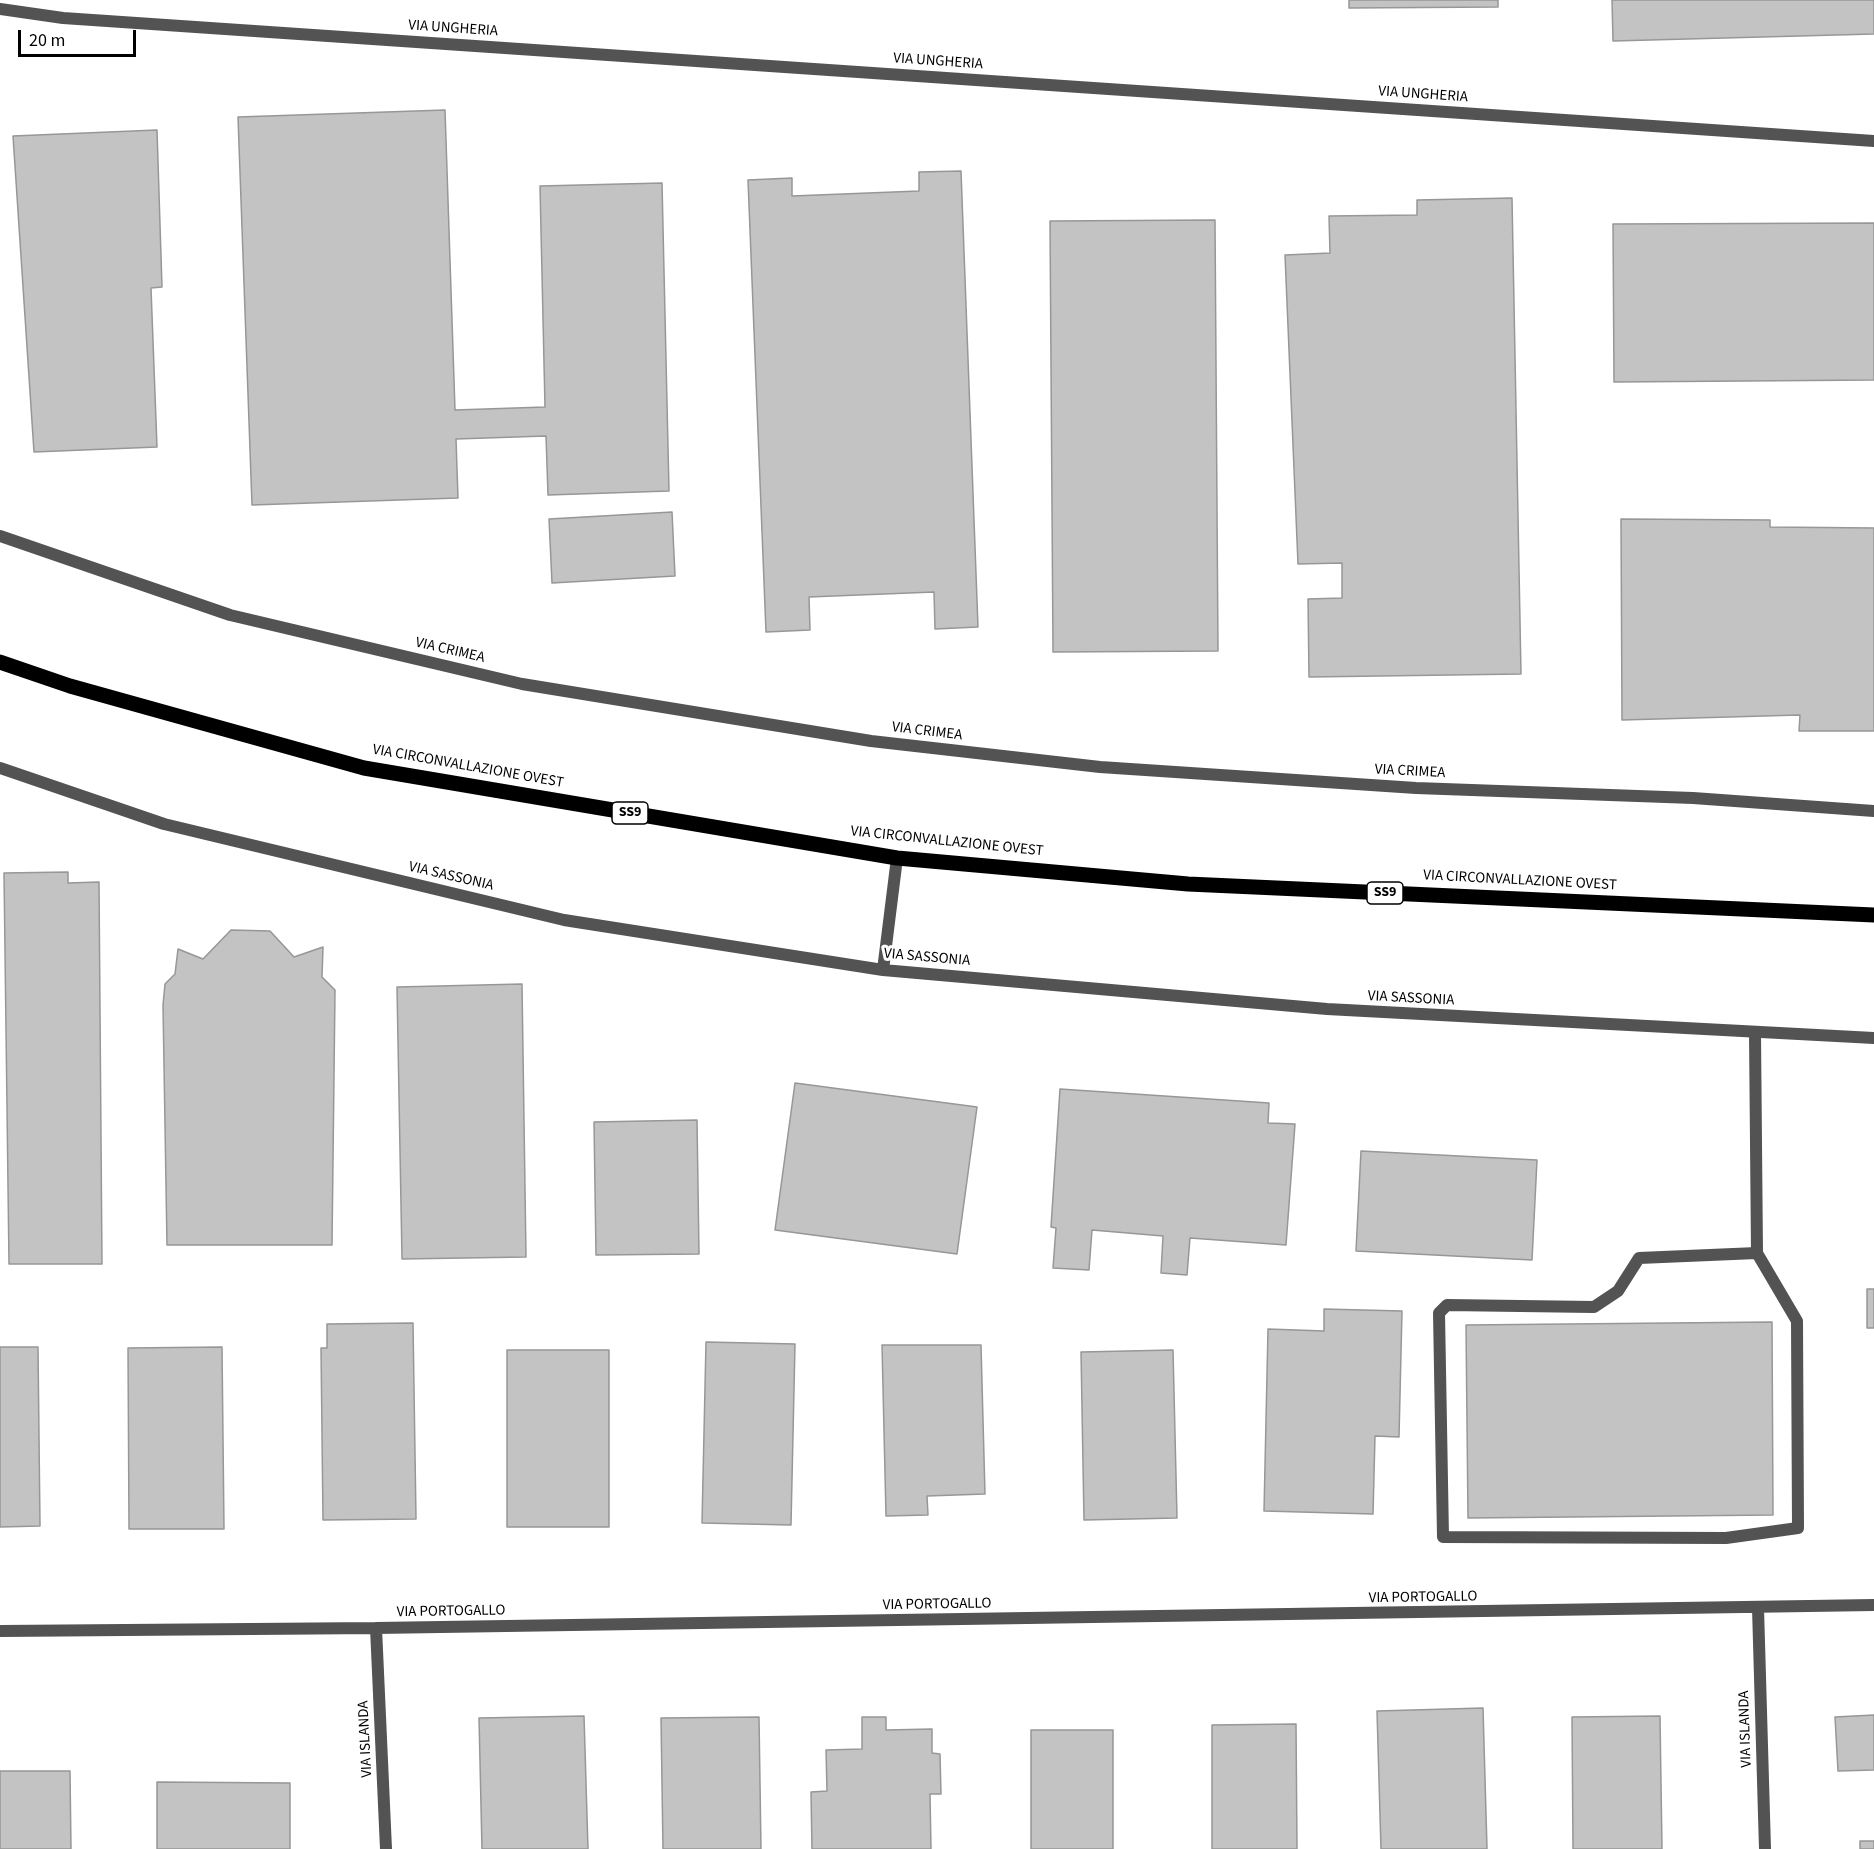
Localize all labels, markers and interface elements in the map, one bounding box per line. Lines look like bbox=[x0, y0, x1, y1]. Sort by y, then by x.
street label: VIA UNGHERIA bbox=[408, 17, 498, 41]
scale bar bbox=[21, 18, 140, 56]
text: 20 m bbox=[29, 28, 65, 53]
street label: VIA UNGHERIA bbox=[893, 50, 983, 74]
street label: VIA UNGHERIA bbox=[1378, 83, 1468, 107]
street label: VIA CRIMEA bbox=[413, 634, 487, 668]
street label: VIA CRIMEA bbox=[891, 719, 963, 745]
street label: VIA CIRCONVALLAZIONE OVEST bbox=[371, 741, 565, 793]
street label: VIA CRIMEA bbox=[1374, 761, 1446, 783]
road number: SS9 bbox=[612, 802, 648, 824]
street label: VIA CIRCONVALLAZIONE OVEST bbox=[850, 823, 1044, 861]
street label: VIA SASSONIA bbox=[407, 858, 495, 896]
street label: VIA CIRCONVALLAZIONE OVEST bbox=[1423, 867, 1617, 895]
road number: SS9 bbox=[1367, 882, 1403, 904]
street label: VIA SASSONIA bbox=[883, 945, 971, 971]
street label: VIA SASSONIA bbox=[1367, 988, 1455, 1010]
street label: VIA PORTOGALLO bbox=[1368, 1588, 1478, 1608]
street label: VIA PORTOGALLO bbox=[882, 1595, 992, 1615]
street label: VIA PORTOGALLO bbox=[396, 1602, 506, 1622]
street label: VIA ISLANDA bbox=[1736, 1690, 1756, 1768]
street label: VIA ISLANDA bbox=[355, 1700, 377, 1778]

